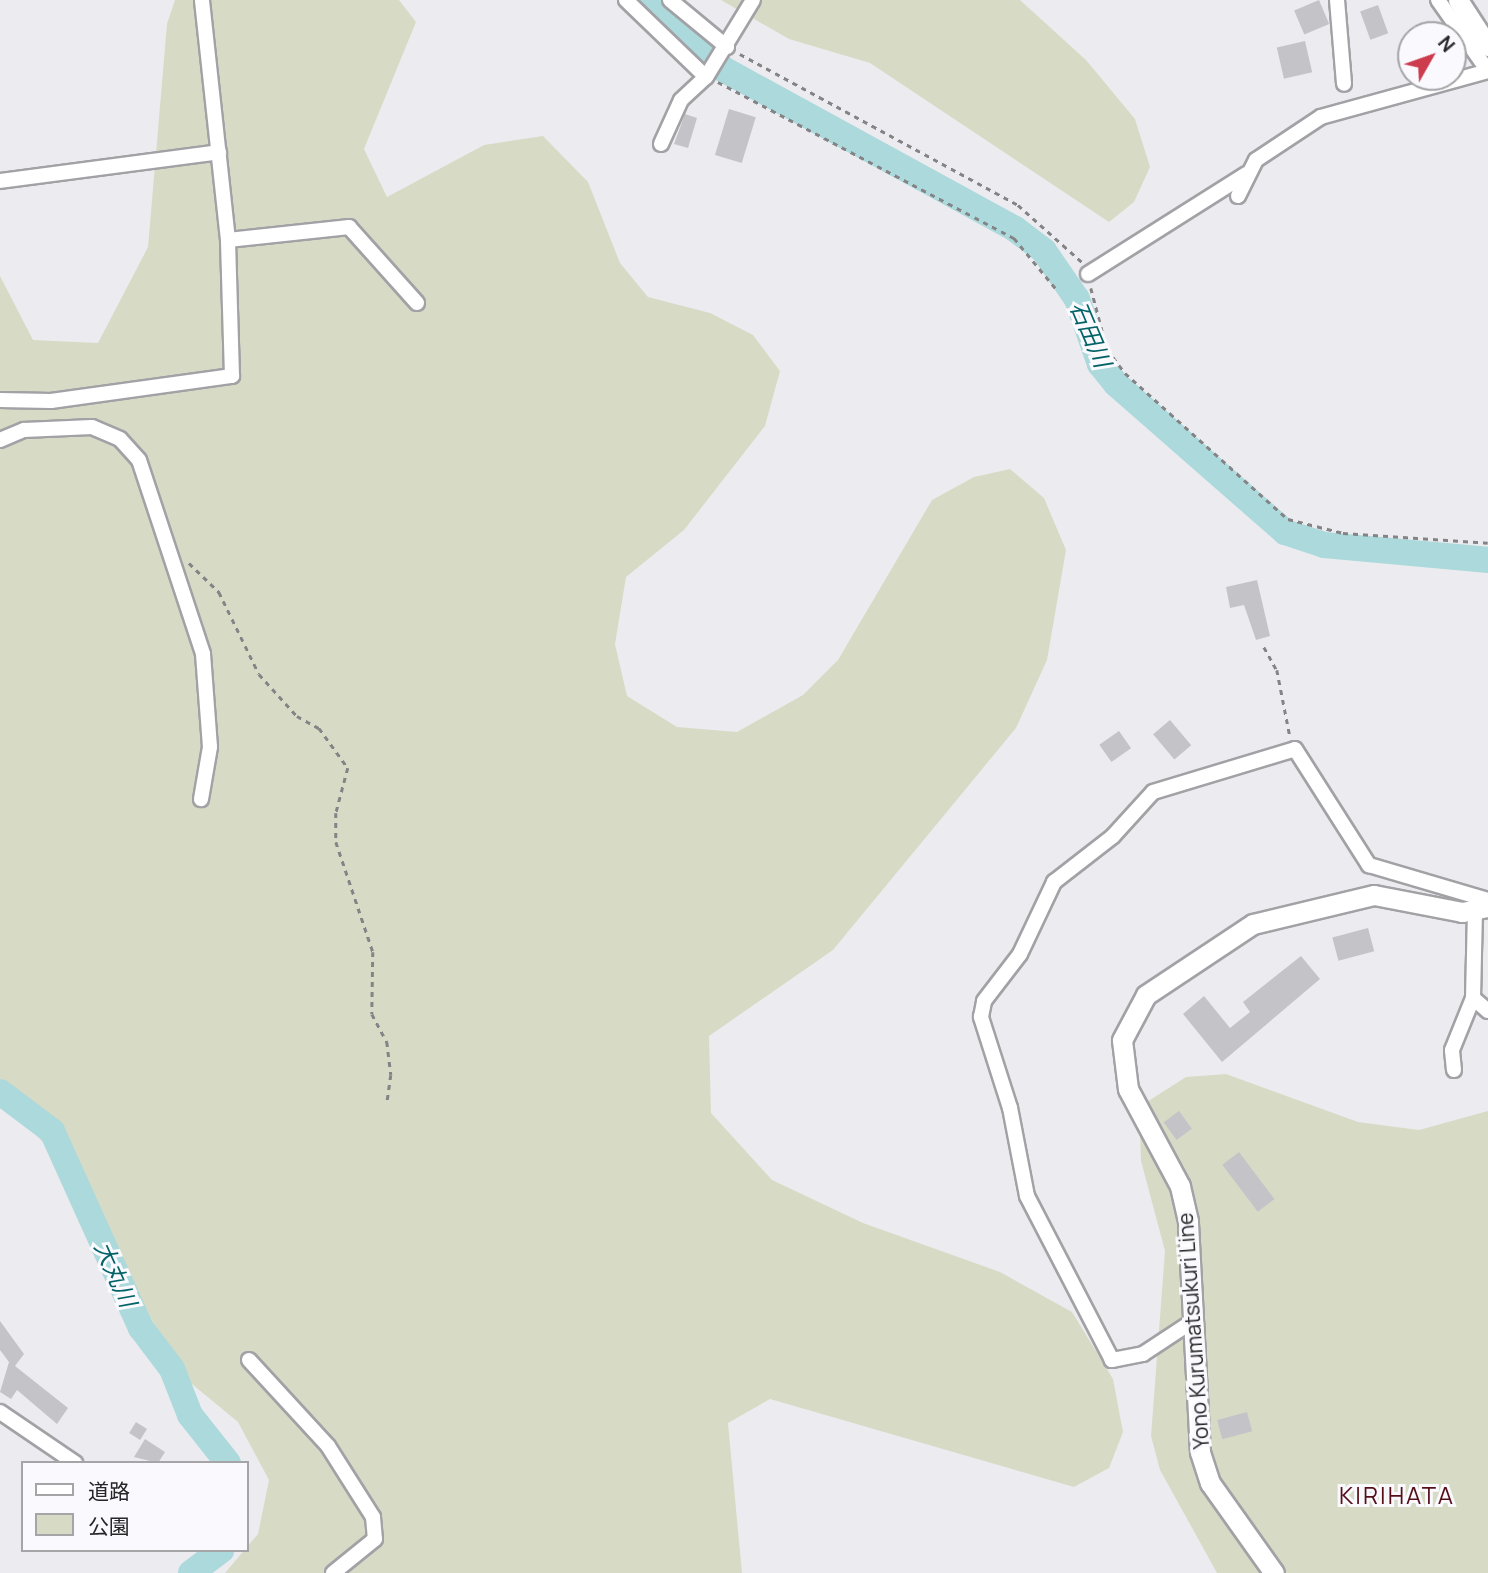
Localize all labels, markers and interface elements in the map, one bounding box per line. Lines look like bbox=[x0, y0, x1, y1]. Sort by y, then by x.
north arrow bbox=[1397, 21, 1467, 91]
text: N bbox=[1432, 30, 1461, 57]
water label: 石田川 bbox=[1065, 297, 1117, 371]
street label: Yono Kurumatsukuri Line bbox=[1172, 1212, 1214, 1450]
water label: 大丸川 bbox=[89, 1237, 143, 1311]
legend bbox=[21, 1461, 248, 1552]
text: 道路 bbox=[88, 1477, 130, 1505]
district label: KIRIHATA bbox=[1340, 1481, 1454, 1509]
text: 公園 bbox=[88, 1512, 130, 1540]

